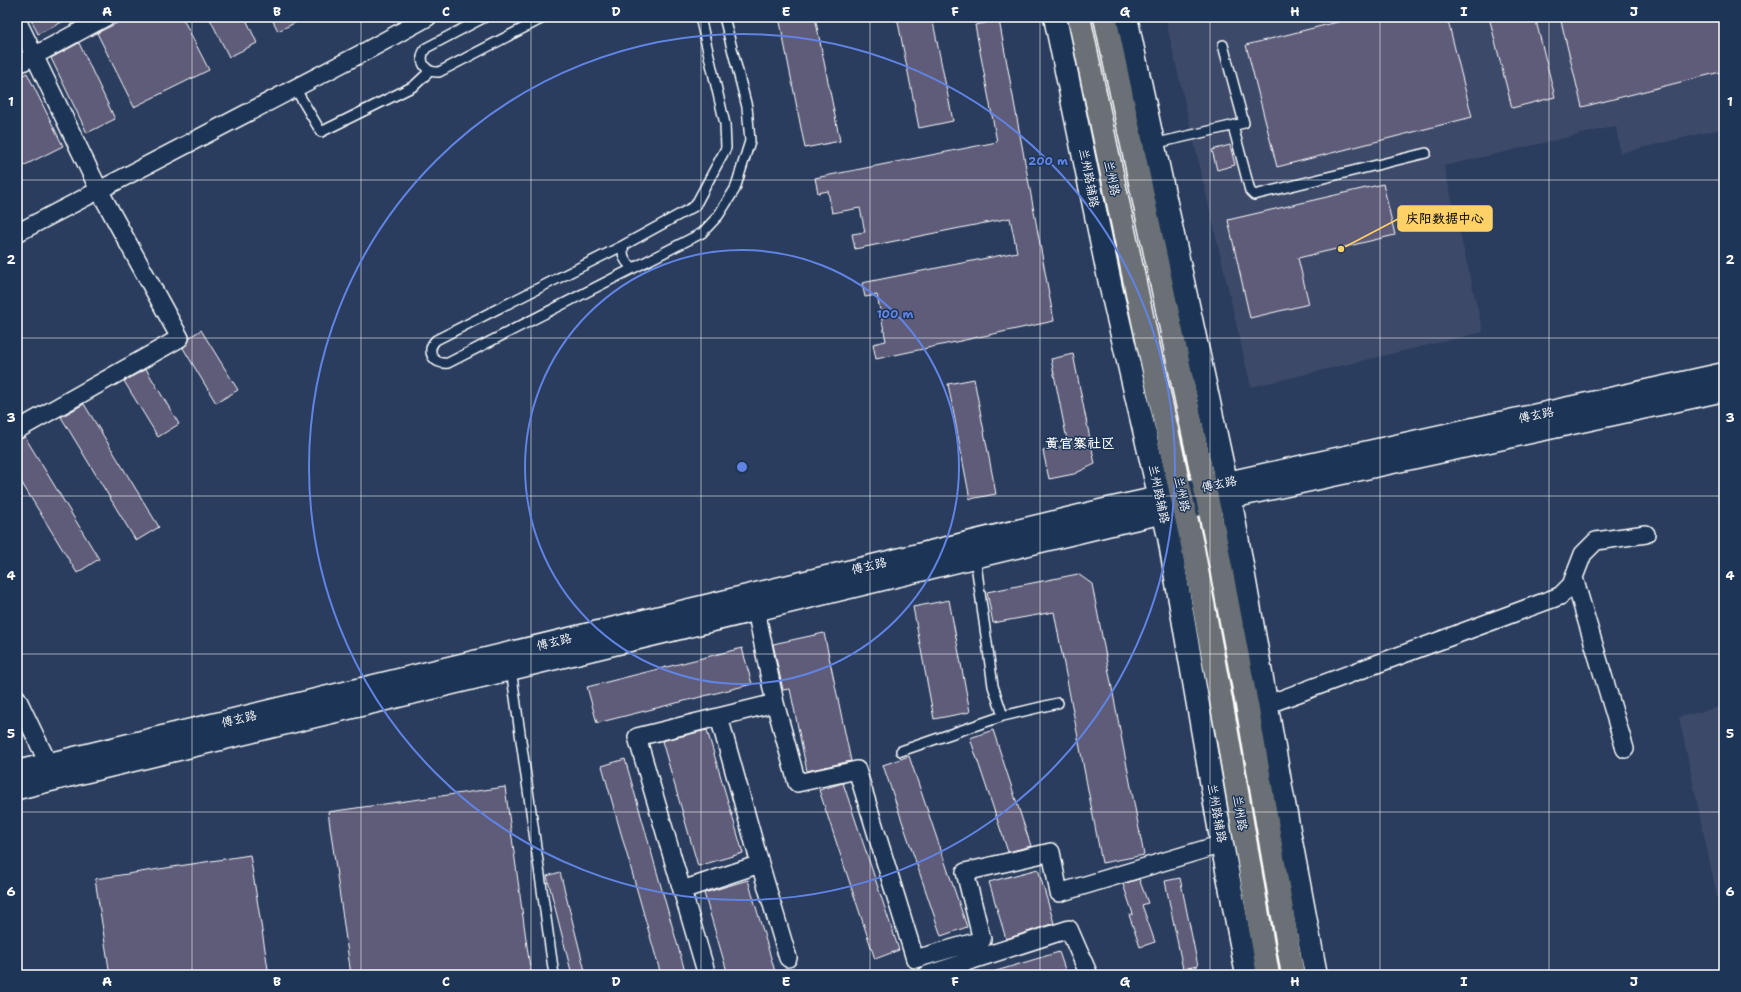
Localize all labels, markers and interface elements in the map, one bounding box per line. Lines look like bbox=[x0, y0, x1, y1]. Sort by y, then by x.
text: A bbox=[102, 3, 112, 20]
text: B bbox=[273, 3, 281, 20]
text: C bbox=[442, 3, 450, 20]
text: D bbox=[611, 3, 621, 20]
text: E bbox=[782, 3, 791, 20]
text: F bbox=[951, 3, 959, 20]
text: G bbox=[1120, 3, 1131, 20]
text: H bbox=[1290, 3, 1300, 20]
text: I bbox=[1460, 3, 1468, 20]
text: J bbox=[1630, 3, 1638, 20]
text: 1 bbox=[8, 93, 14, 110]
text: 1 bbox=[1727, 93, 1733, 110]
street label: 兰州路辅路 bbox=[1075, 147, 1103, 209]
text: 200 m bbox=[1028, 153, 1068, 169]
street label: 兰州路 bbox=[1100, 159, 1124, 197]
callout: 庆阳数据中心 bbox=[1398, 206, 1492, 231]
text: 庆阳数据中心 bbox=[1406, 210, 1484, 227]
text: 2 bbox=[6, 251, 16, 268]
text: 2 bbox=[1725, 251, 1735, 268]
text: 100 m bbox=[877, 306, 914, 322]
street label: 傅玄路 bbox=[1517, 403, 1555, 427]
text: 3 bbox=[6, 409, 16, 426]
text: 3 bbox=[1725, 409, 1735, 426]
district label: 黄官寨社区 bbox=[1045, 434, 1115, 452]
centre of rings bbox=[735, 460, 749, 474]
street label: 兰州路辅路 bbox=[1145, 463, 1173, 525]
street label: 傅玄路 bbox=[1200, 472, 1238, 496]
street label: 兰州路 bbox=[1170, 475, 1194, 513]
street label: 傅玄路 bbox=[850, 554, 888, 578]
text: 4 bbox=[6, 567, 16, 584]
text: 4 bbox=[1725, 567, 1735, 584]
street label: 傅玄路 bbox=[535, 630, 573, 654]
street label: 傅玄路 bbox=[220, 707, 258, 731]
text: 5 bbox=[7, 725, 15, 742]
text: 5 bbox=[1726, 725, 1734, 742]
street label: 兰州路辅路 bbox=[1204, 782, 1230, 844]
street label: 兰州路 bbox=[1229, 794, 1251, 832]
text: 6 bbox=[6, 883, 16, 900]
text: 6 bbox=[1725, 883, 1735, 900]
text: A bbox=[102, 973, 112, 990]
text: B bbox=[273, 973, 281, 990]
text: C bbox=[442, 973, 450, 990]
text: D bbox=[611, 973, 621, 990]
text: E bbox=[782, 973, 791, 990]
text: F bbox=[951, 973, 959, 990]
text: G bbox=[1120, 973, 1131, 990]
text: H bbox=[1290, 973, 1300, 990]
text: I bbox=[1460, 973, 1468, 990]
text: J bbox=[1630, 973, 1638, 990]

